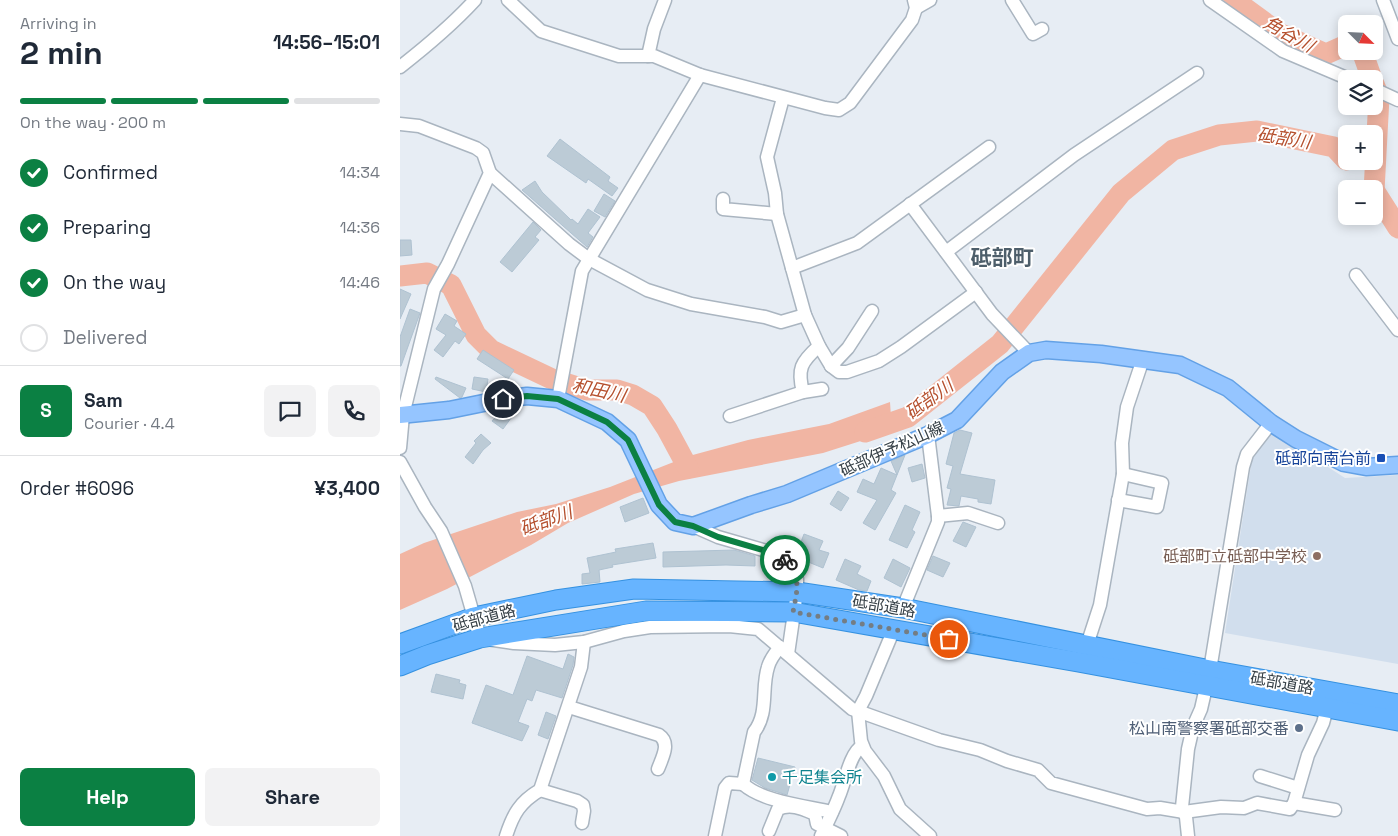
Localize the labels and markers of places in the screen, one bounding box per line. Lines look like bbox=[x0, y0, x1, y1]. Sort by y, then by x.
pin bbox=[482, 378, 524, 420]
place label: 砥部向南台前 bbox=[1275, 448, 1371, 469]
marker: 砥部向南台前 bbox=[1375, 452, 1387, 464]
place label: 砥部町立砥部中学校 bbox=[1163, 546, 1307, 567]
marker: 砥部町立砥部中学校 bbox=[1311, 550, 1323, 562]
pin bbox=[928, 618, 970, 660]
place label: 松山南警察署砥部交番 bbox=[1129, 718, 1289, 739]
marker: 松山南警察署砥部交番 bbox=[1293, 722, 1305, 734]
place label: 千足集会所 bbox=[782, 767, 862, 788]
marker: 千足集会所 bbox=[766, 771, 778, 783]

